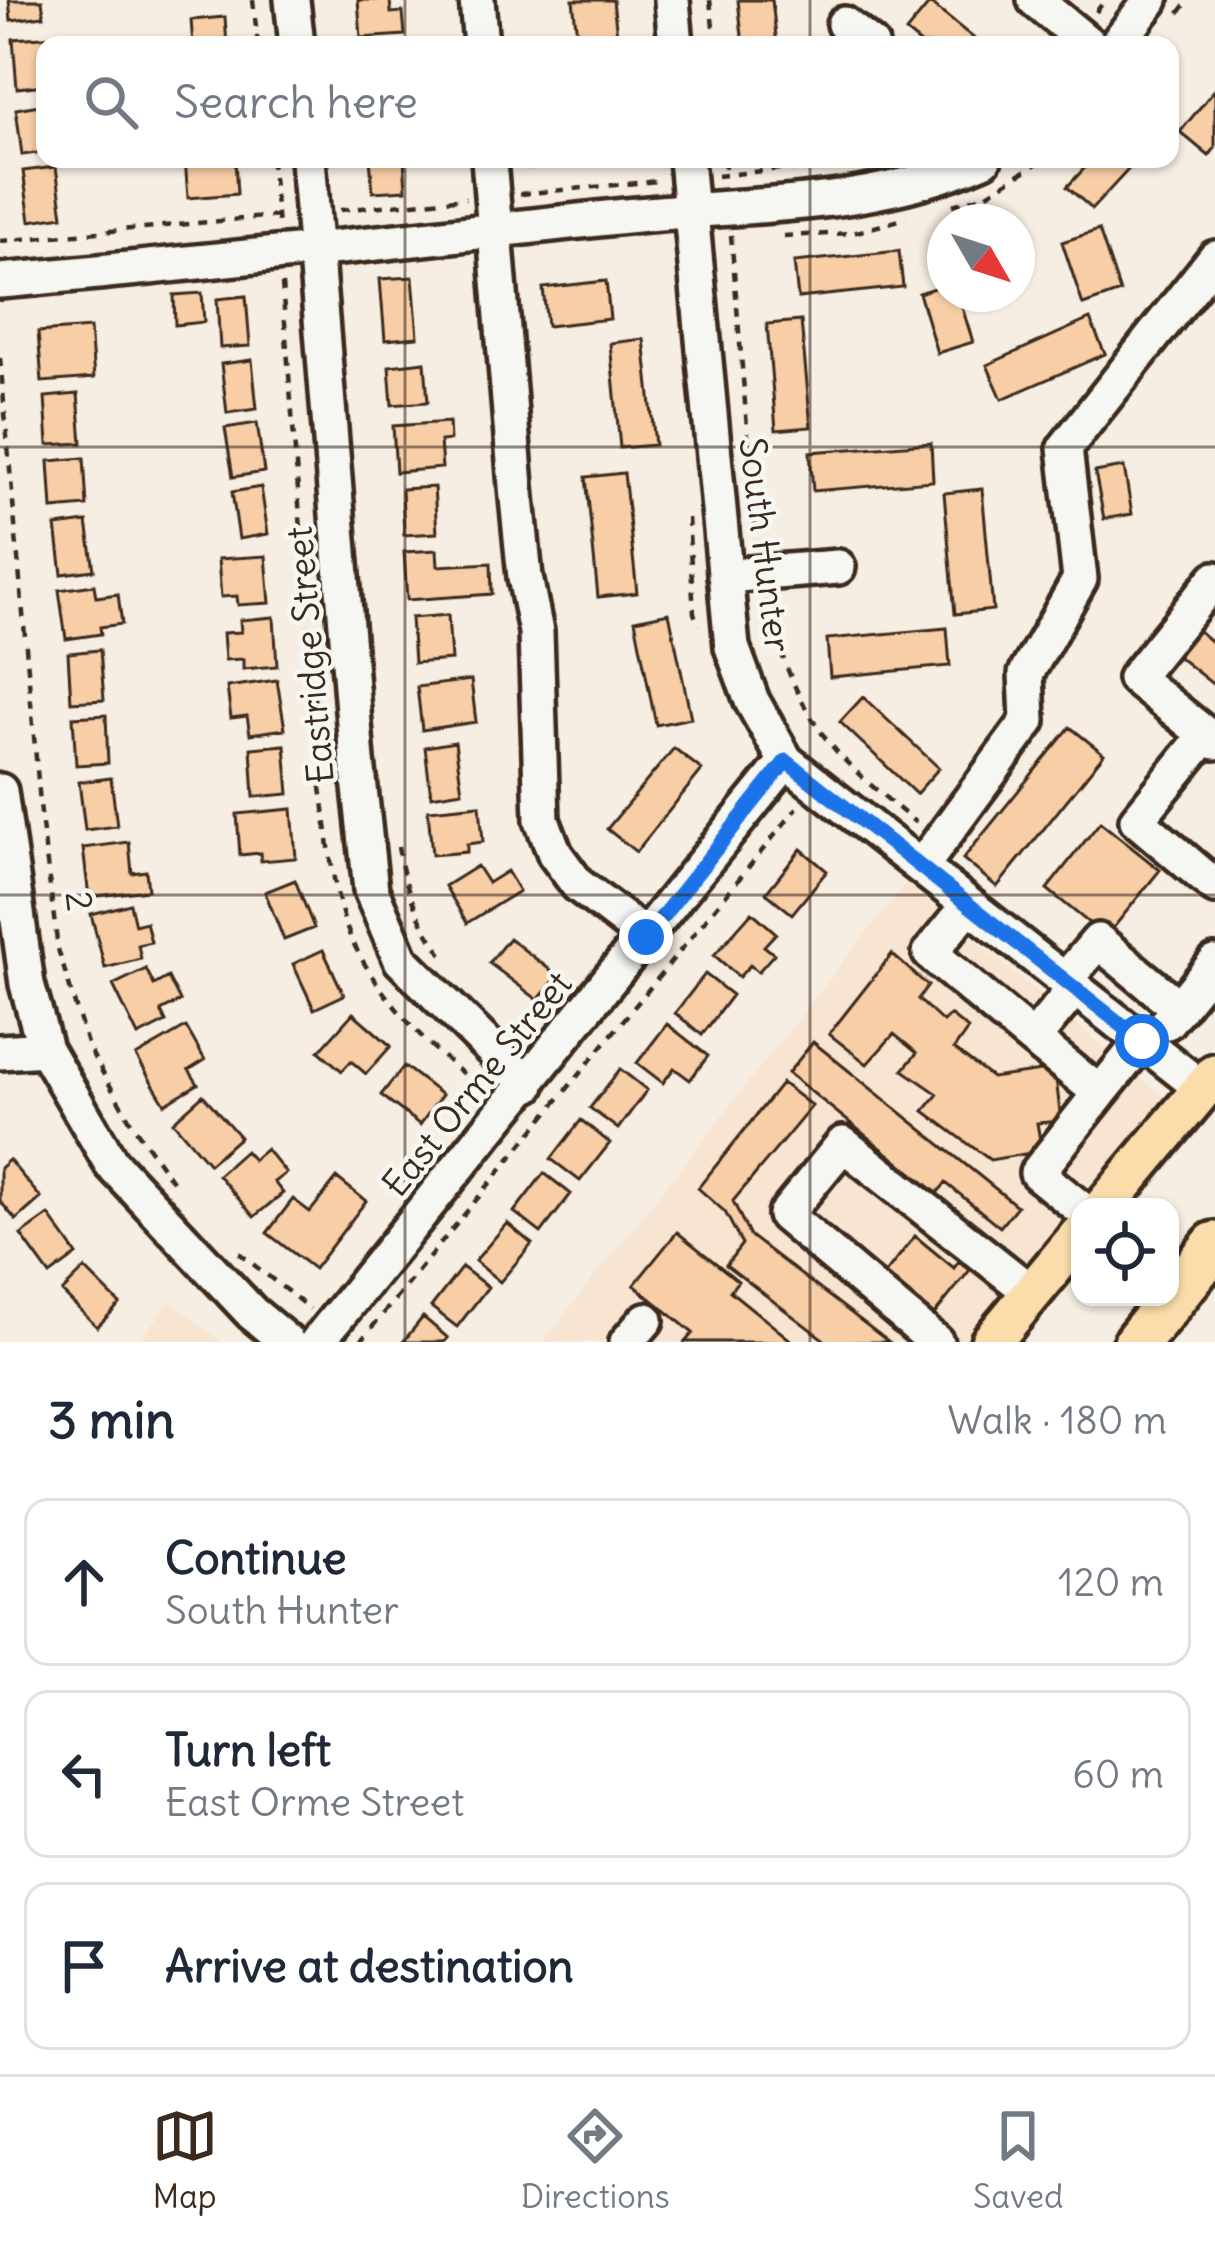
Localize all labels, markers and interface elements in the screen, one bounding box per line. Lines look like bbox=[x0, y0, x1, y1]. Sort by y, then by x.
search box bbox=[36, 36, 1179, 168]
icon: search bbox=[78, 69, 144, 135]
text: Search here bbox=[174, 74, 418, 130]
north arrow bbox=[927, 204, 1035, 312]
street label: South Hunter bbox=[730, 435, 801, 655]
street label: Eastridge Street bbox=[276, 525, 344, 785]
street label: 2 bbox=[55, 888, 103, 914]
route end bbox=[619, 910, 673, 964]
street label: East Orme Street bbox=[373, 962, 581, 1206]
route start bbox=[1115, 1014, 1169, 1068]
map controls bbox=[1071, 1198, 1179, 1306]
button: locate bbox=[1071, 1198, 1179, 1306]
text: 3 min bbox=[48, 1388, 175, 1452]
text: Walk · 180 m bbox=[948, 1396, 1167, 1445]
text: Continue bbox=[165, 1530, 347, 1586]
icon: ahead bbox=[51, 1549, 117, 1615]
text: 120 m bbox=[1058, 1558, 1164, 1607]
text: South Hunter bbox=[165, 1586, 399, 1635]
text: Turn left bbox=[165, 1722, 331, 1778]
icon: left bbox=[51, 1741, 117, 1807]
text: 60 m bbox=[1072, 1750, 1164, 1799]
text: East Orme Street bbox=[165, 1778, 464, 1827]
icon: arrive bbox=[51, 1933, 117, 1999]
text: Arrive at destination bbox=[165, 1938, 574, 1994]
tab: Map bbox=[152, 2103, 218, 2217]
tab: Directions bbox=[521, 2103, 670, 2217]
tab: Saved bbox=[973, 2103, 1063, 2217]

